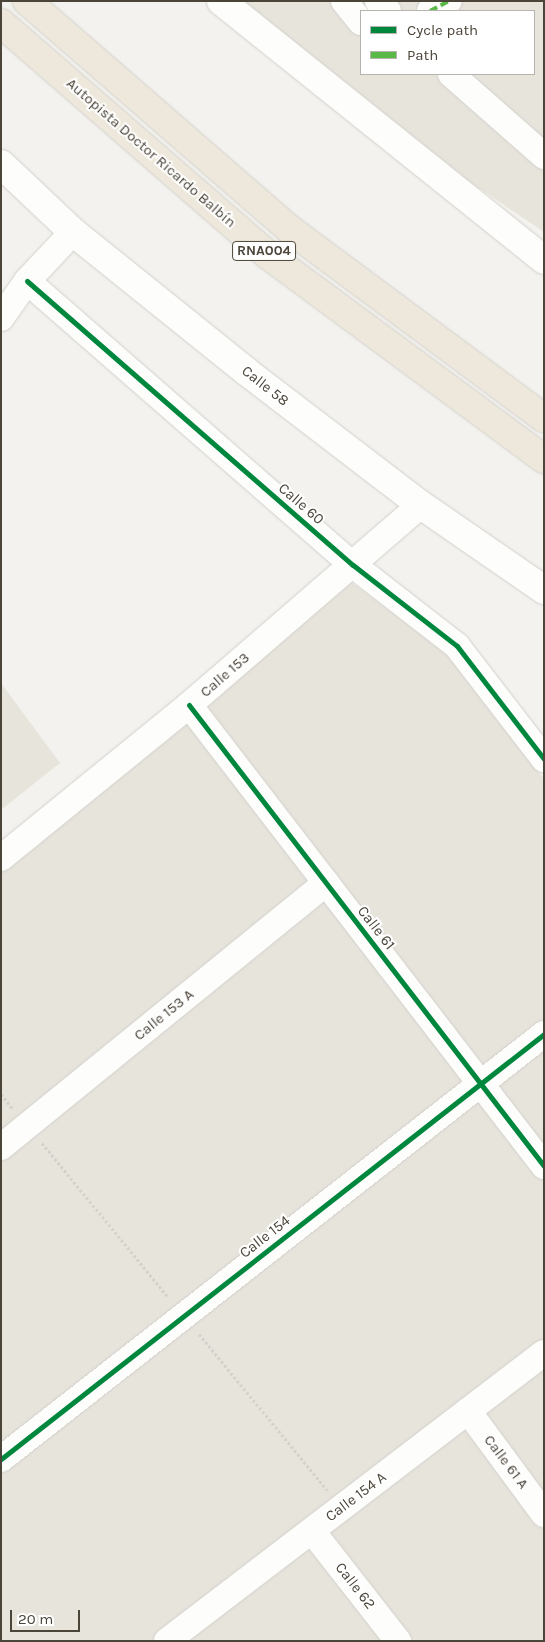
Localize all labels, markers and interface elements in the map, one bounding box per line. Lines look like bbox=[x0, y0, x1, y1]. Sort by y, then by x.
legend bbox=[360, 10, 535, 75]
text: Cycle path bbox=[407, 21, 478, 39]
text: Path bbox=[407, 46, 438, 64]
street label: Autopista Doctor Ricardo Balbín bbox=[63, 74, 239, 232]
road number: RNA004 bbox=[232, 240, 296, 262]
street label: Calle 58 bbox=[238, 362, 292, 410]
street label: Calle 60 bbox=[274, 479, 328, 529]
street label: Calle 153 bbox=[197, 649, 253, 701]
street label: Calle 61 bbox=[353, 902, 399, 954]
street label: Calle 153 A bbox=[131, 985, 197, 1045]
street label: Calle 154 bbox=[236, 1212, 294, 1262]
street label: Calle 61 A bbox=[480, 1431, 532, 1493]
street label: Calle 154 A bbox=[322, 1468, 390, 1526]
street label: Calle 62 bbox=[331, 1559, 379, 1613]
scale bar bbox=[12, 1600, 82, 1632]
text: 20 m bbox=[18, 1610, 53, 1628]

